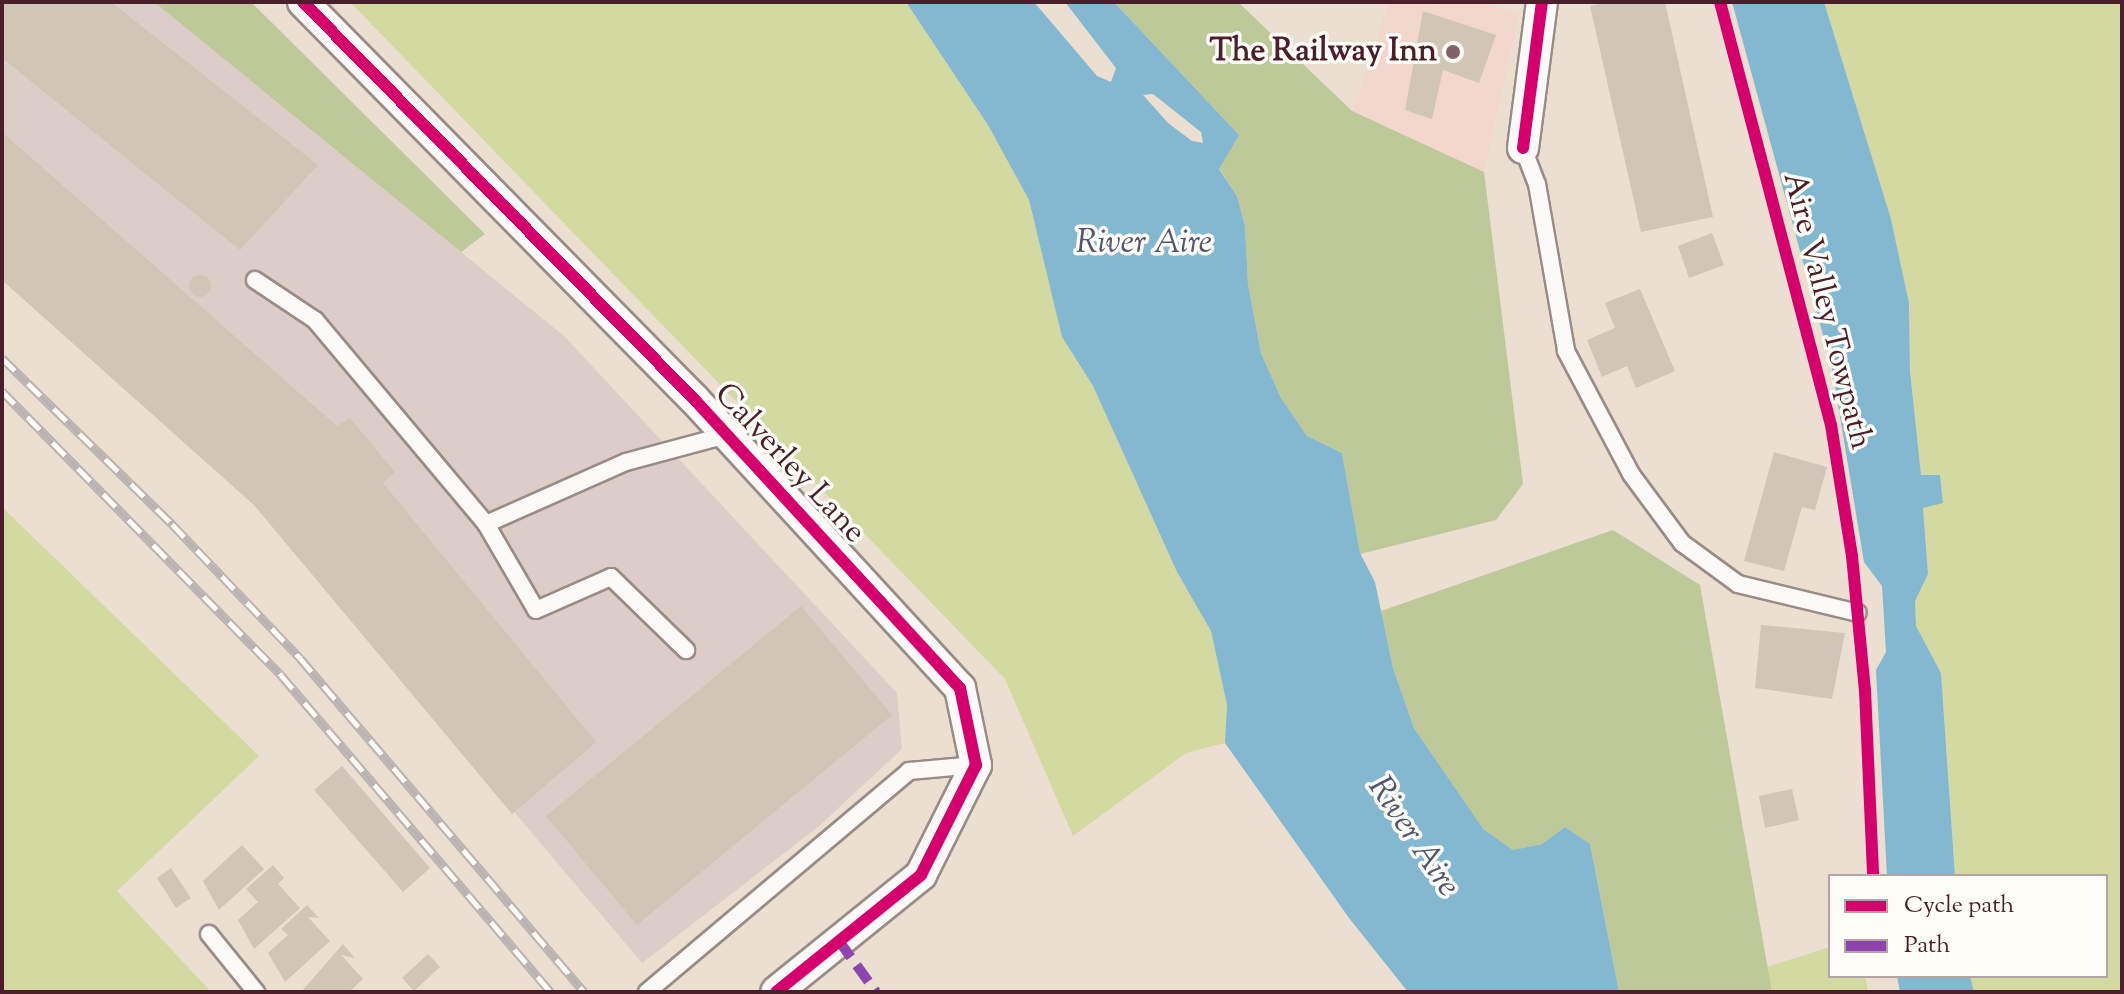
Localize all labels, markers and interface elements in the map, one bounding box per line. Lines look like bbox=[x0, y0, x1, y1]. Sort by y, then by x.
place label: The Railway Inn bbox=[1210, 33, 1437, 71]
marker: The Railway Inn bbox=[1444, 43, 1462, 61]
street label: Aire Valley Towpath bbox=[1773, 168, 1879, 454]
water label: River Aire bbox=[1076, 224, 1212, 264]
street label: Calverley Lane bbox=[705, 376, 873, 552]
water label: River Aire bbox=[1358, 769, 1468, 905]
legend bbox=[1828, 874, 2108, 978]
text: Cycle path bbox=[1904, 889, 2014, 923]
text: Path bbox=[1904, 929, 1950, 963]

